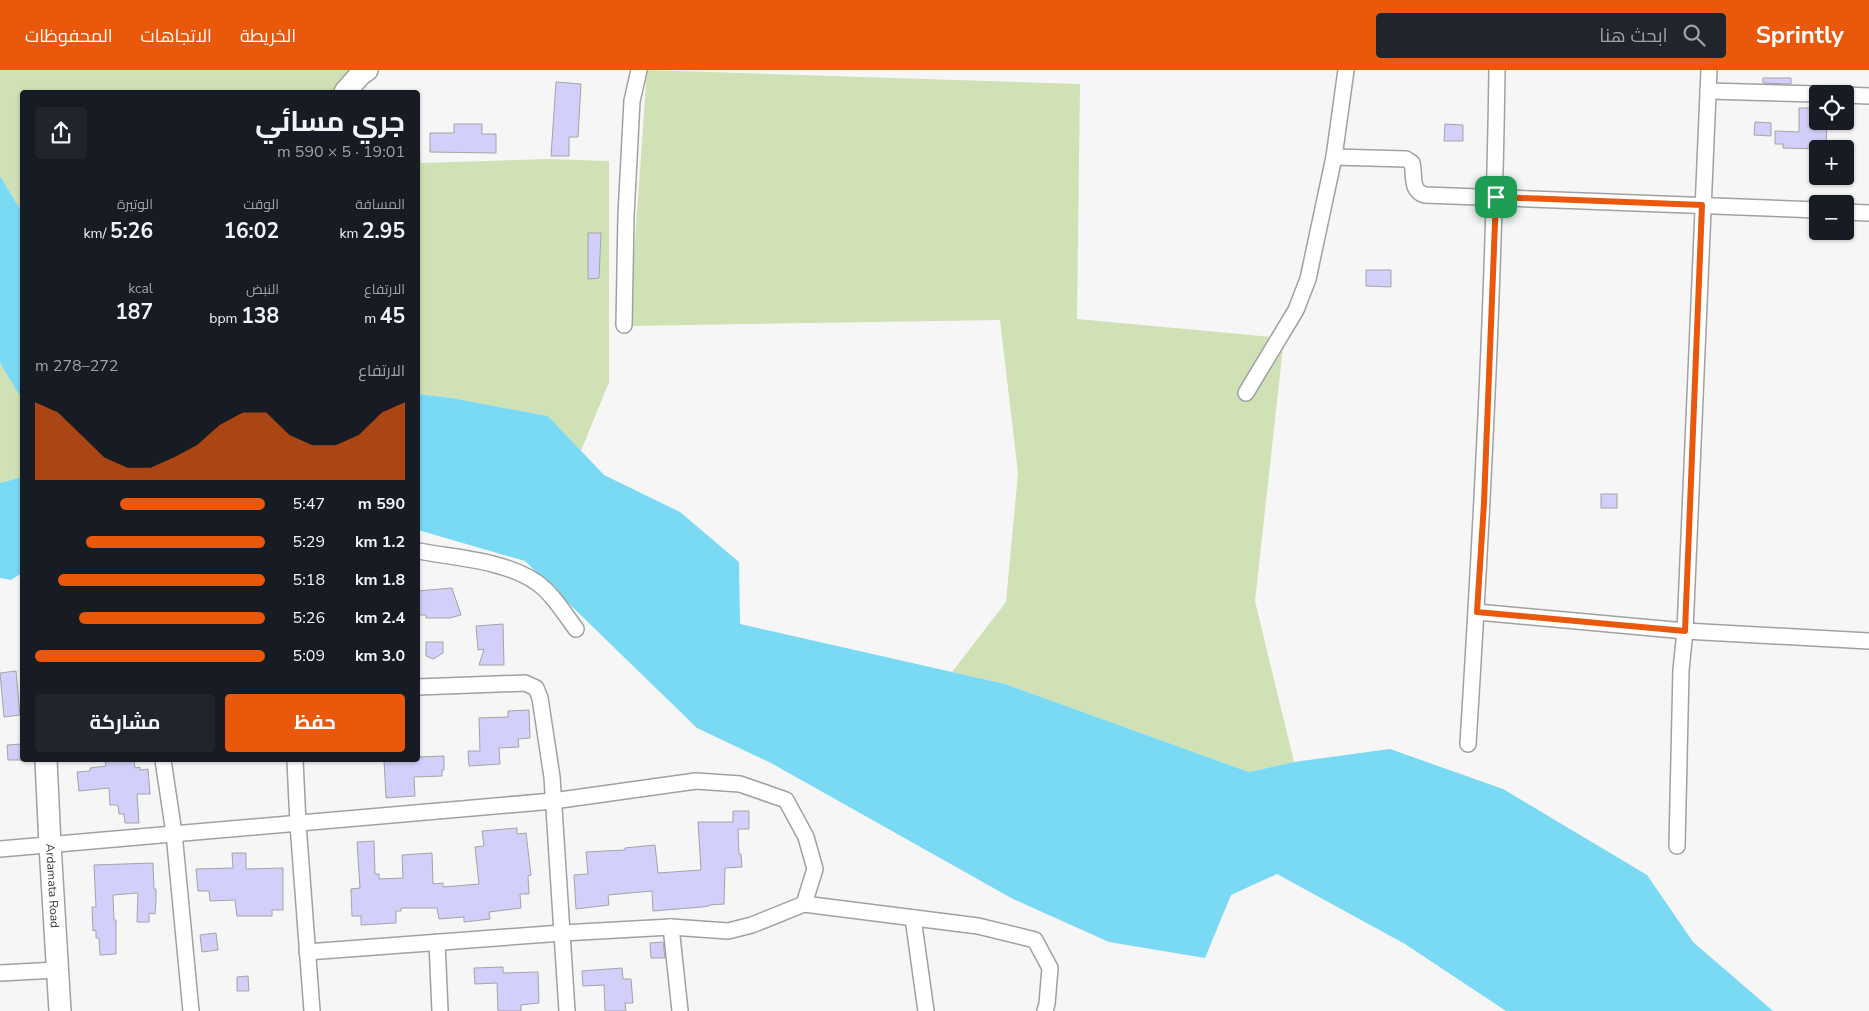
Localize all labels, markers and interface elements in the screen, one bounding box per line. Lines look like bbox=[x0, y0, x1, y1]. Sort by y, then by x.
search box bbox=[1376, 13, 1726, 58]
text: Sprintly bbox=[1756, 19, 1844, 51]
icon: search bbox=[1680, 21, 1708, 49]
text: ابحث هنا bbox=[1599, 23, 1668, 49]
text: المحفوظات bbox=[25, 24, 113, 48]
text: الاتجاهات bbox=[141, 24, 212, 48]
text: الخريطة bbox=[240, 24, 296, 48]
map controls bbox=[1809, 85, 1854, 240]
button: locate bbox=[1809, 85, 1854, 130]
text: جري مسائي bbox=[255, 103, 405, 141]
button: share bbox=[35, 107, 87, 159]
button: + bbox=[1809, 140, 1854, 185]
text: 19:01 · 5 × 590 m bbox=[277, 141, 405, 163]
pin bbox=[1475, 176, 1517, 218]
icon: arrive bbox=[1482, 183, 1510, 211]
text: الوتيرة bbox=[117, 195, 153, 214]
text: الوقت bbox=[243, 195, 279, 214]
text: المسافة bbox=[355, 195, 405, 214]
button: − bbox=[1809, 195, 1854, 240]
text: 5:26 bbox=[110, 217, 153, 245]
text: 16:02 bbox=[223, 217, 279, 245]
text: 2.95 bbox=[362, 217, 405, 245]
text: /km bbox=[83, 224, 110, 243]
text: km bbox=[339, 224, 362, 243]
text: kcal bbox=[128, 279, 153, 298]
text: النبض bbox=[246, 280, 279, 299]
text: الارتفاع bbox=[364, 280, 405, 299]
text: 187 bbox=[115, 298, 153, 326]
text: 138 bbox=[241, 302, 279, 330]
text: 45 bbox=[380, 302, 405, 330]
text: bpm bbox=[209, 309, 241, 328]
text: m bbox=[364, 309, 380, 328]
text: 272–278 m bbox=[35, 355, 118, 377]
text: الارتفاع bbox=[358, 360, 405, 382]
text: 5:47 bbox=[293, 493, 325, 515]
text: 590 m bbox=[358, 493, 405, 515]
text: 5:29 bbox=[293, 531, 325, 553]
text: 1.2 km bbox=[355, 531, 405, 553]
text: 5:18 bbox=[293, 569, 325, 591]
text: 1.8 km bbox=[355, 569, 405, 591]
text: 5:26 bbox=[293, 607, 325, 629]
text: 2.4 km bbox=[355, 607, 405, 629]
text: 5:09 bbox=[293, 645, 325, 667]
text: 3.0 km bbox=[355, 645, 405, 667]
button: مشاركة bbox=[35, 694, 215, 752]
button: حفظ bbox=[225, 694, 405, 752]
street label: Ardamata Road bbox=[42, 843, 63, 929]

